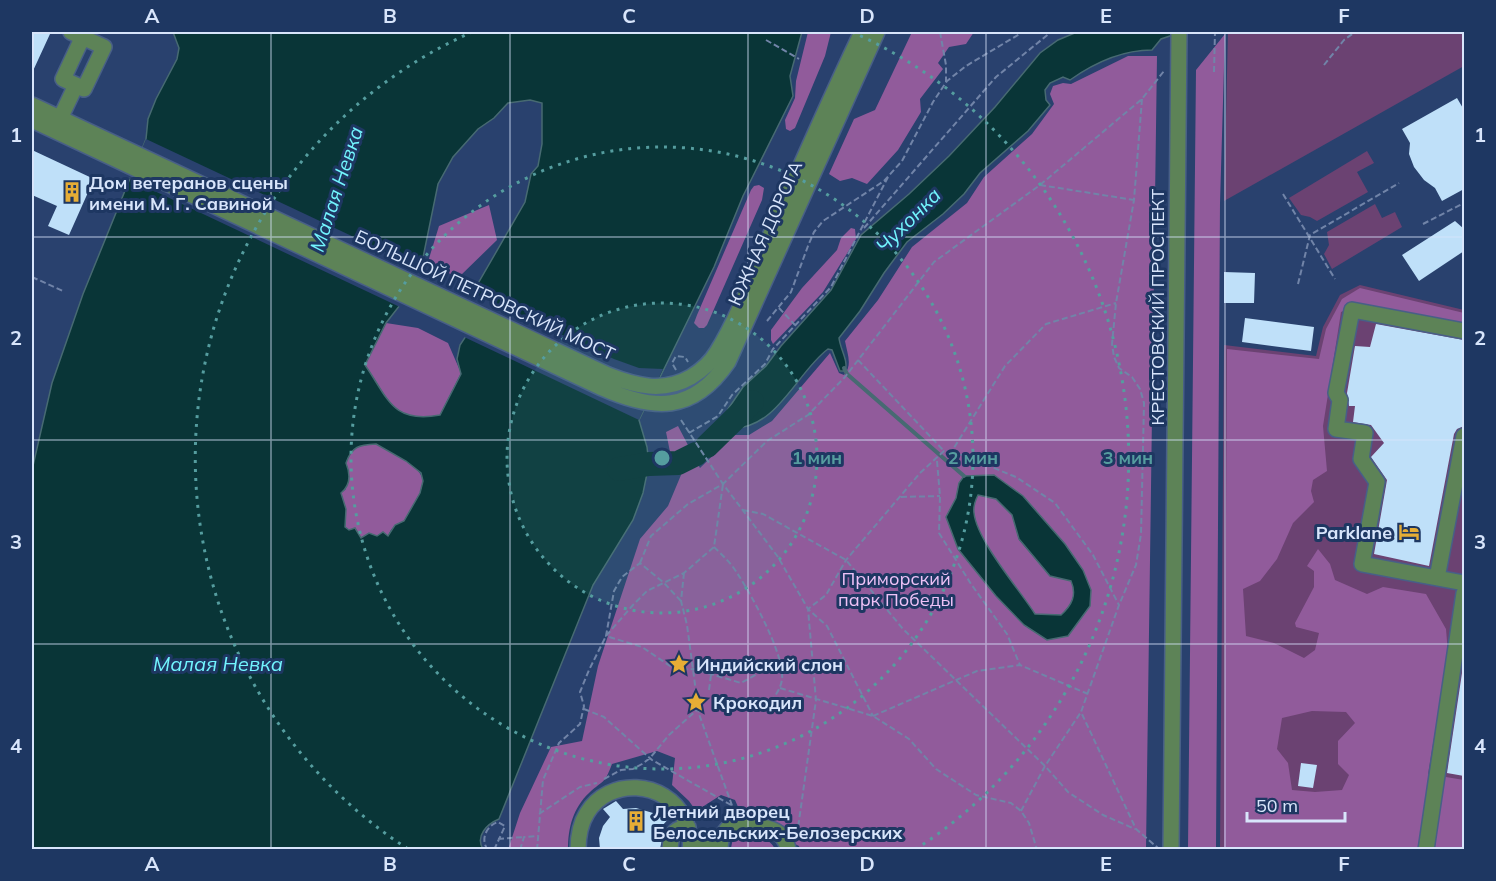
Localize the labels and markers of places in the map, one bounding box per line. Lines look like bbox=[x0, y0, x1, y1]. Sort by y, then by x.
place label: Дом ветеранов сцены имени М. Г. Савиной bbox=[89, 171, 288, 215]
building icon: Дом ветеранов сцены имени М. Г. Савиной bbox=[60, 180, 84, 204]
centre of rings bbox=[652, 448, 672, 468]
hotel icon: Parklane bbox=[1397, 520, 1421, 544]
place label: Parklane bbox=[1316, 521, 1392, 544]
place icon: Индийский слон bbox=[667, 652, 691, 676]
place label: Индийский слон bbox=[696, 653, 843, 676]
place icon: Крокодил bbox=[684, 690, 708, 714]
place label: Крокодил bbox=[713, 691, 802, 714]
place label: Летний дворец Белосельских-Белозерских bbox=[653, 800, 903, 844]
building icon: Летний дворец Белосельских-Белозерских bbox=[624, 809, 648, 833]

